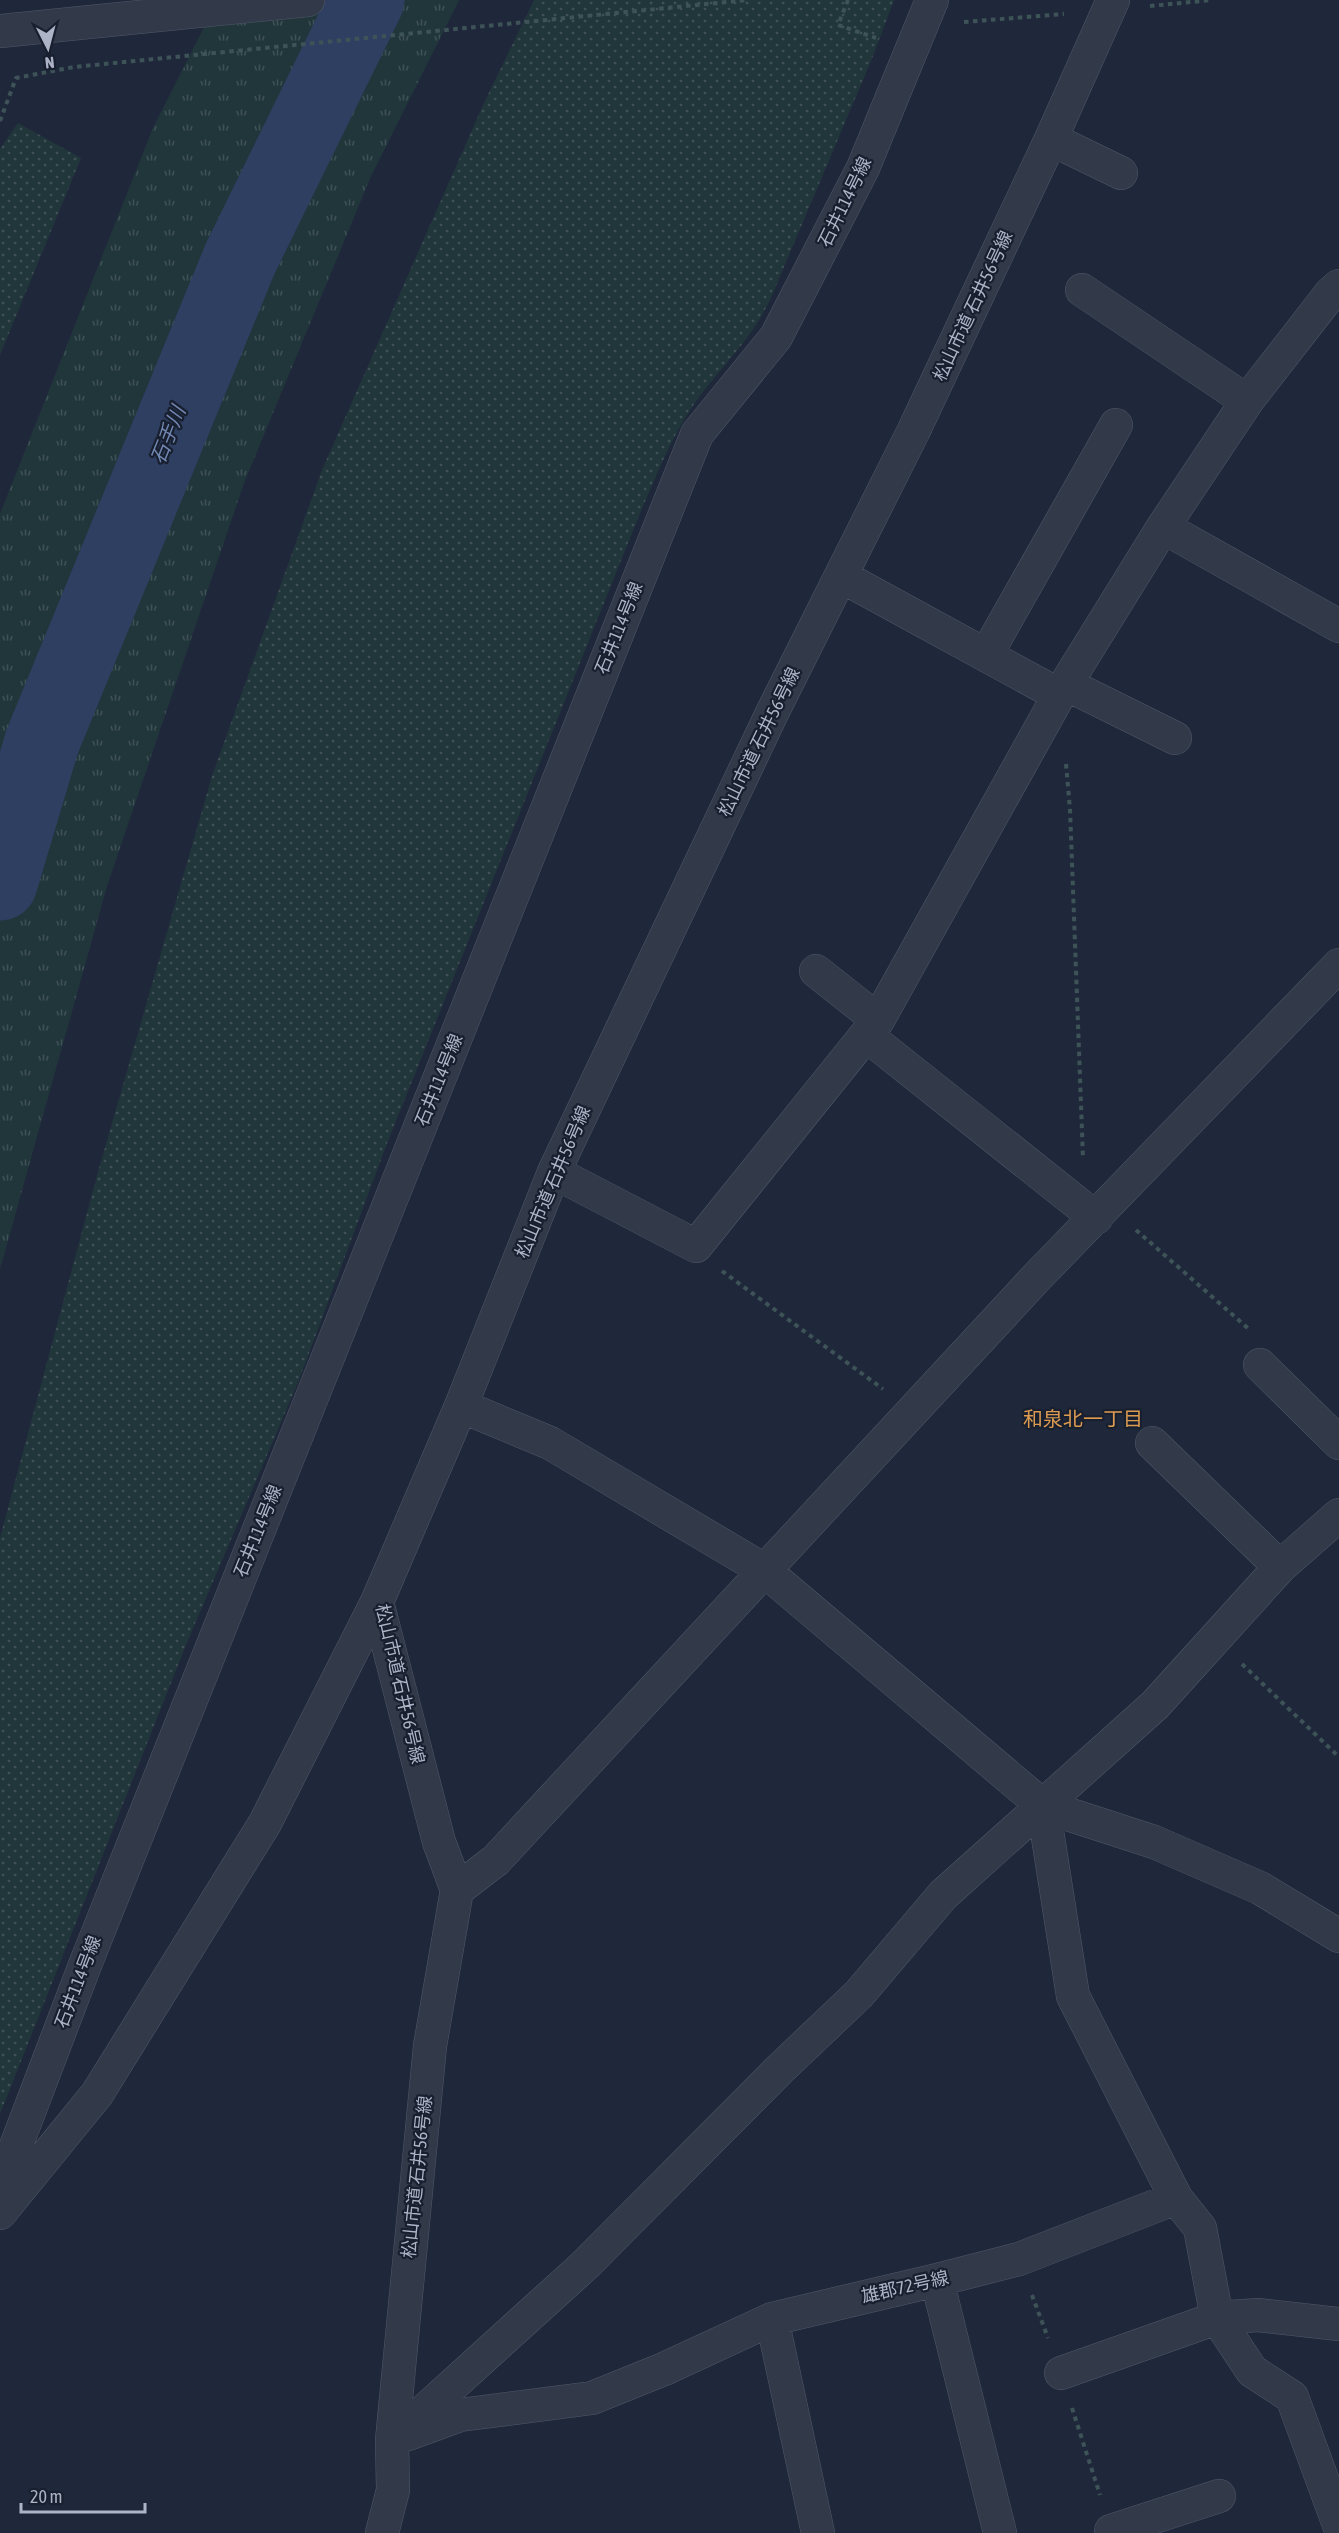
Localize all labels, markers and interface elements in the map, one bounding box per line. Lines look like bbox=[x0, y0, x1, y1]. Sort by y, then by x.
north arrow bbox=[18, 18, 78, 78]
text: N bbox=[44, 53, 55, 72]
street label: 石井114号線 bbox=[814, 153, 875, 250]
street label: 松山市道 石井56号線 bbox=[929, 227, 1017, 384]
water label: 石手川 bbox=[146, 401, 190, 467]
street label: 石井114号線 bbox=[591, 579, 647, 677]
street label: 松山市道 石井56号線 bbox=[713, 664, 804, 820]
street label: 石井114号線 bbox=[411, 1031, 467, 1129]
street label: 松山市道 石井56号線 bbox=[511, 1103, 594, 1261]
district label: 和泉北一丁目 bbox=[1023, 1407, 1143, 1430]
street label: 石井114号線 bbox=[230, 1482, 286, 1580]
street label: 松山市道 石井56号線 bbox=[372, 1602, 429, 1766]
street label: 石井114号線 bbox=[50, 1933, 105, 2031]
street label: 松山市道 石井56号線 bbox=[398, 2095, 435, 2259]
street label: 雄郡72号線 bbox=[859, 2266, 951, 2307]
scale bar bbox=[21, 2476, 146, 2514]
text: 20 m bbox=[30, 2486, 62, 2507]

